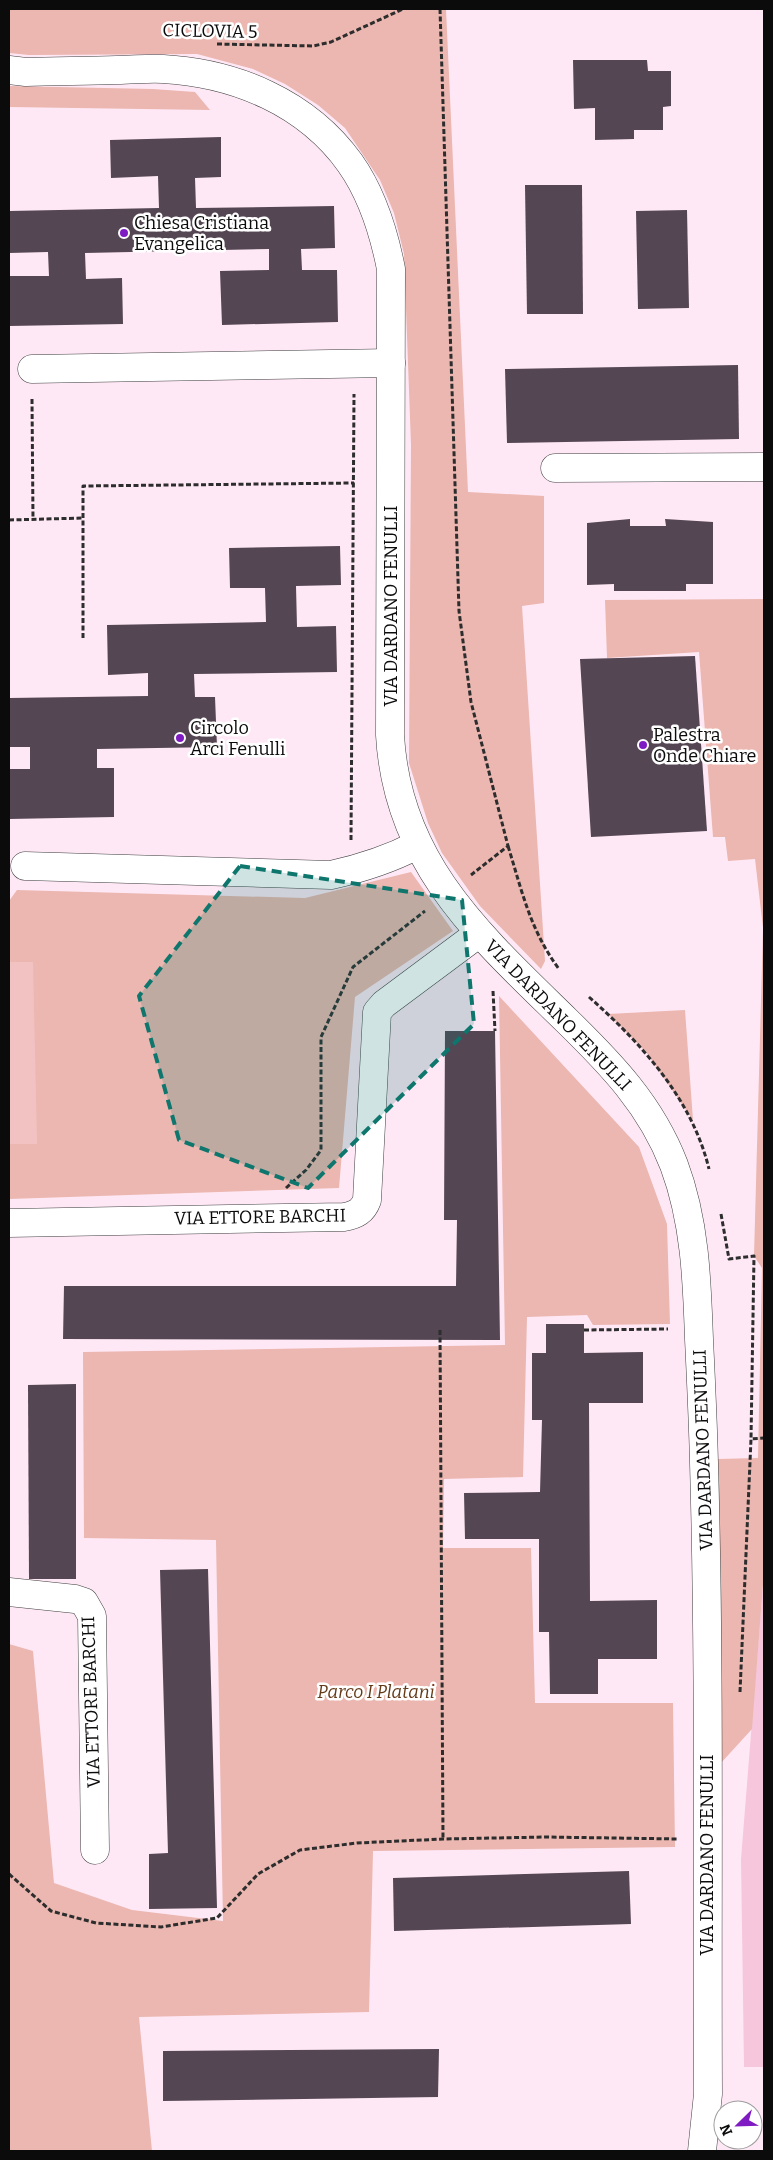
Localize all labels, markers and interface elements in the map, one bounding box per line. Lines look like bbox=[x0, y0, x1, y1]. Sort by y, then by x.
street label: CICLOVIA 5 bbox=[162, 19, 258, 43]
place label: Chiesa Cristiana Evangelica bbox=[134, 212, 269, 255]
marker: Chiesa Cristiana Evangelica bbox=[118, 227, 130, 239]
street label: VIA DARDANO FENULLI bbox=[380, 505, 402, 707]
place label: Circolo Arci Fenulli bbox=[190, 717, 285, 760]
place label: Palestra Onde Chiare bbox=[653, 724, 756, 767]
marker: Circolo Arci Fenulli bbox=[174, 732, 186, 744]
marker: Palestra Onde Chiare bbox=[637, 739, 649, 751]
street label: VIA DARDANO FENULLI bbox=[480, 935, 636, 1095]
street label: VIA ETTORE BARCHI bbox=[174, 1205, 346, 1229]
street label: VIA DARDANO FENULLI bbox=[688, 1349, 718, 1551]
street label: VIA ETTORE BARCHI bbox=[77, 1616, 105, 1788]
park label: Parco I Platani bbox=[317, 1681, 435, 1703]
street label: VIA DARDANO FENULLI bbox=[696, 1754, 718, 1956]
north arrow bbox=[713, 2100, 763, 2150]
text: N bbox=[716, 2121, 736, 2138]

